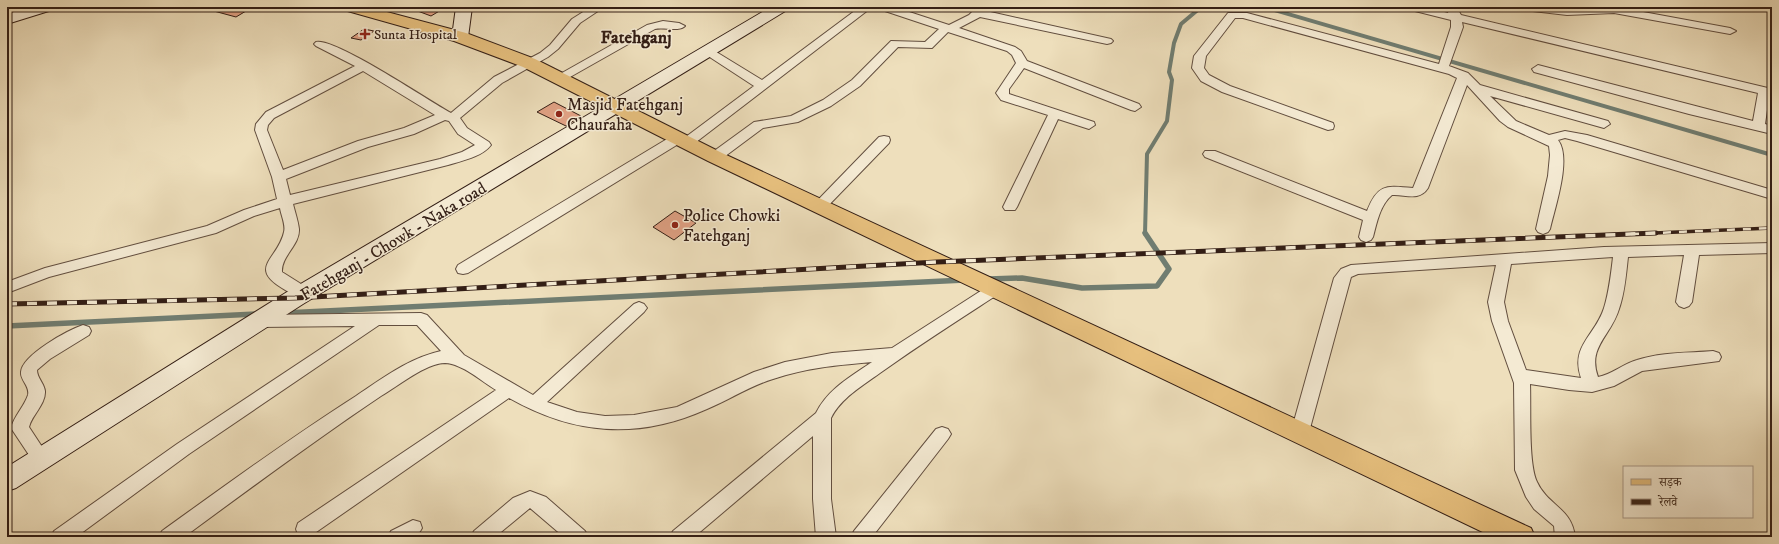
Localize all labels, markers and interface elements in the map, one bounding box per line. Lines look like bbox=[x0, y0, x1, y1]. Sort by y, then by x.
place label: Sunta Hospital bbox=[374, 26, 458, 44]
district label: Fatehganj bbox=[601, 27, 671, 49]
marker: Sunta Hospital bbox=[359, 28, 371, 40]
place label: Masjid Fatehganj Chauraha bbox=[567, 94, 683, 136]
marker: Masjid Fatehganj Chauraha bbox=[554, 109, 564, 119]
street label: Fatehganj - Chowk - Naka road bbox=[296, 177, 491, 306]
place label: Police Chowki Fatehganj bbox=[683, 205, 780, 247]
marker: Police Chowki Fatehganj bbox=[670, 220, 680, 230]
legend bbox=[1623, 466, 1753, 518]
text: सड़क bbox=[1658, 475, 1683, 490]
text: रेलवे bbox=[1657, 494, 1678, 510]

